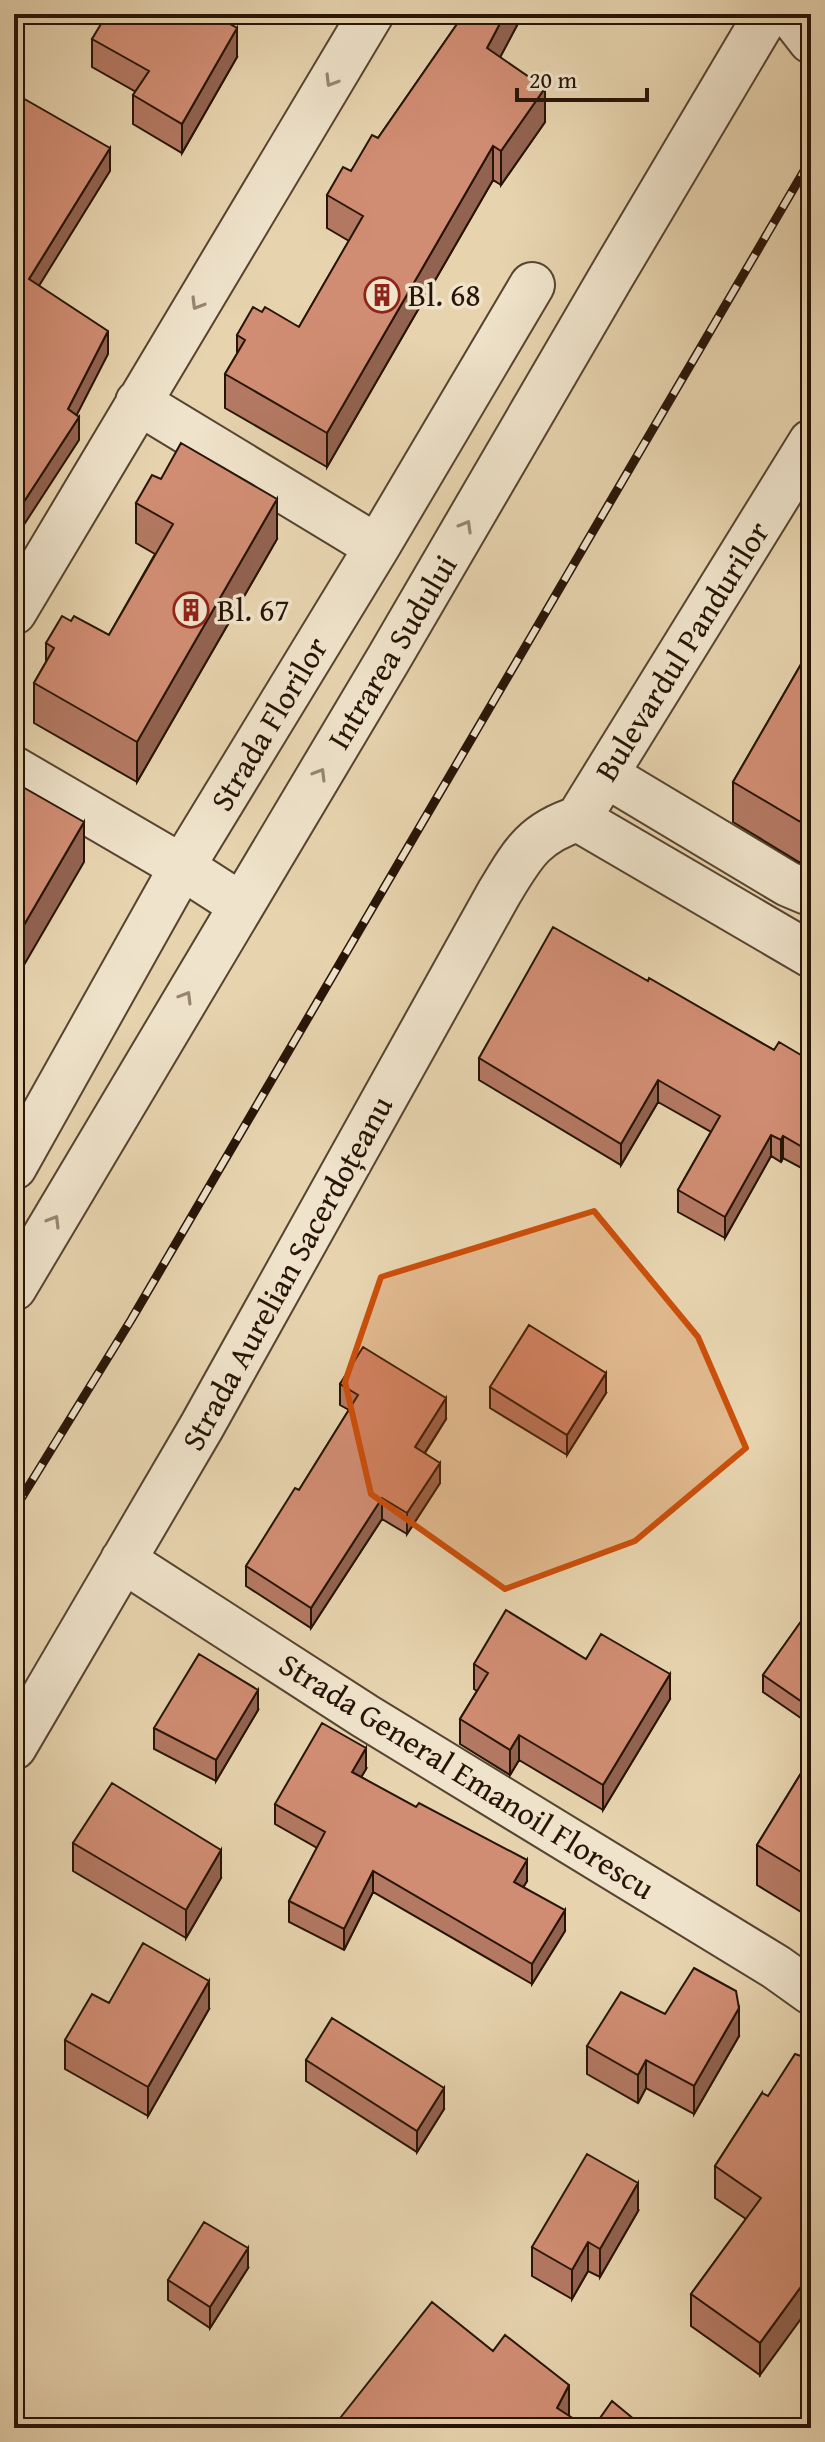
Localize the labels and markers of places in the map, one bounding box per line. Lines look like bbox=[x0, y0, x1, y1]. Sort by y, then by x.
place label: Bl. 68 bbox=[408, 271, 481, 318]
building icon: Bl. 68 bbox=[363, 276, 401, 314]
place label: Bl. 67 bbox=[217, 586, 290, 633]
building icon: Bl. 67 bbox=[172, 591, 210, 629]

